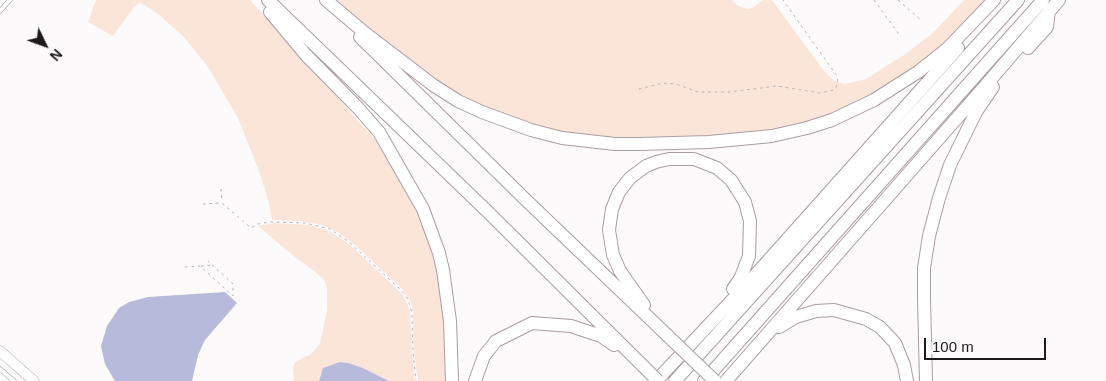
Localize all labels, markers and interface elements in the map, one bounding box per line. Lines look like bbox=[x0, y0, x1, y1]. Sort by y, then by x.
north arrow bbox=[20, 20, 70, 70]
text: N bbox=[47, 46, 65, 64]
scale bar bbox=[926, 328, 1048, 360]
text: 100 m bbox=[932, 338, 974, 355]

